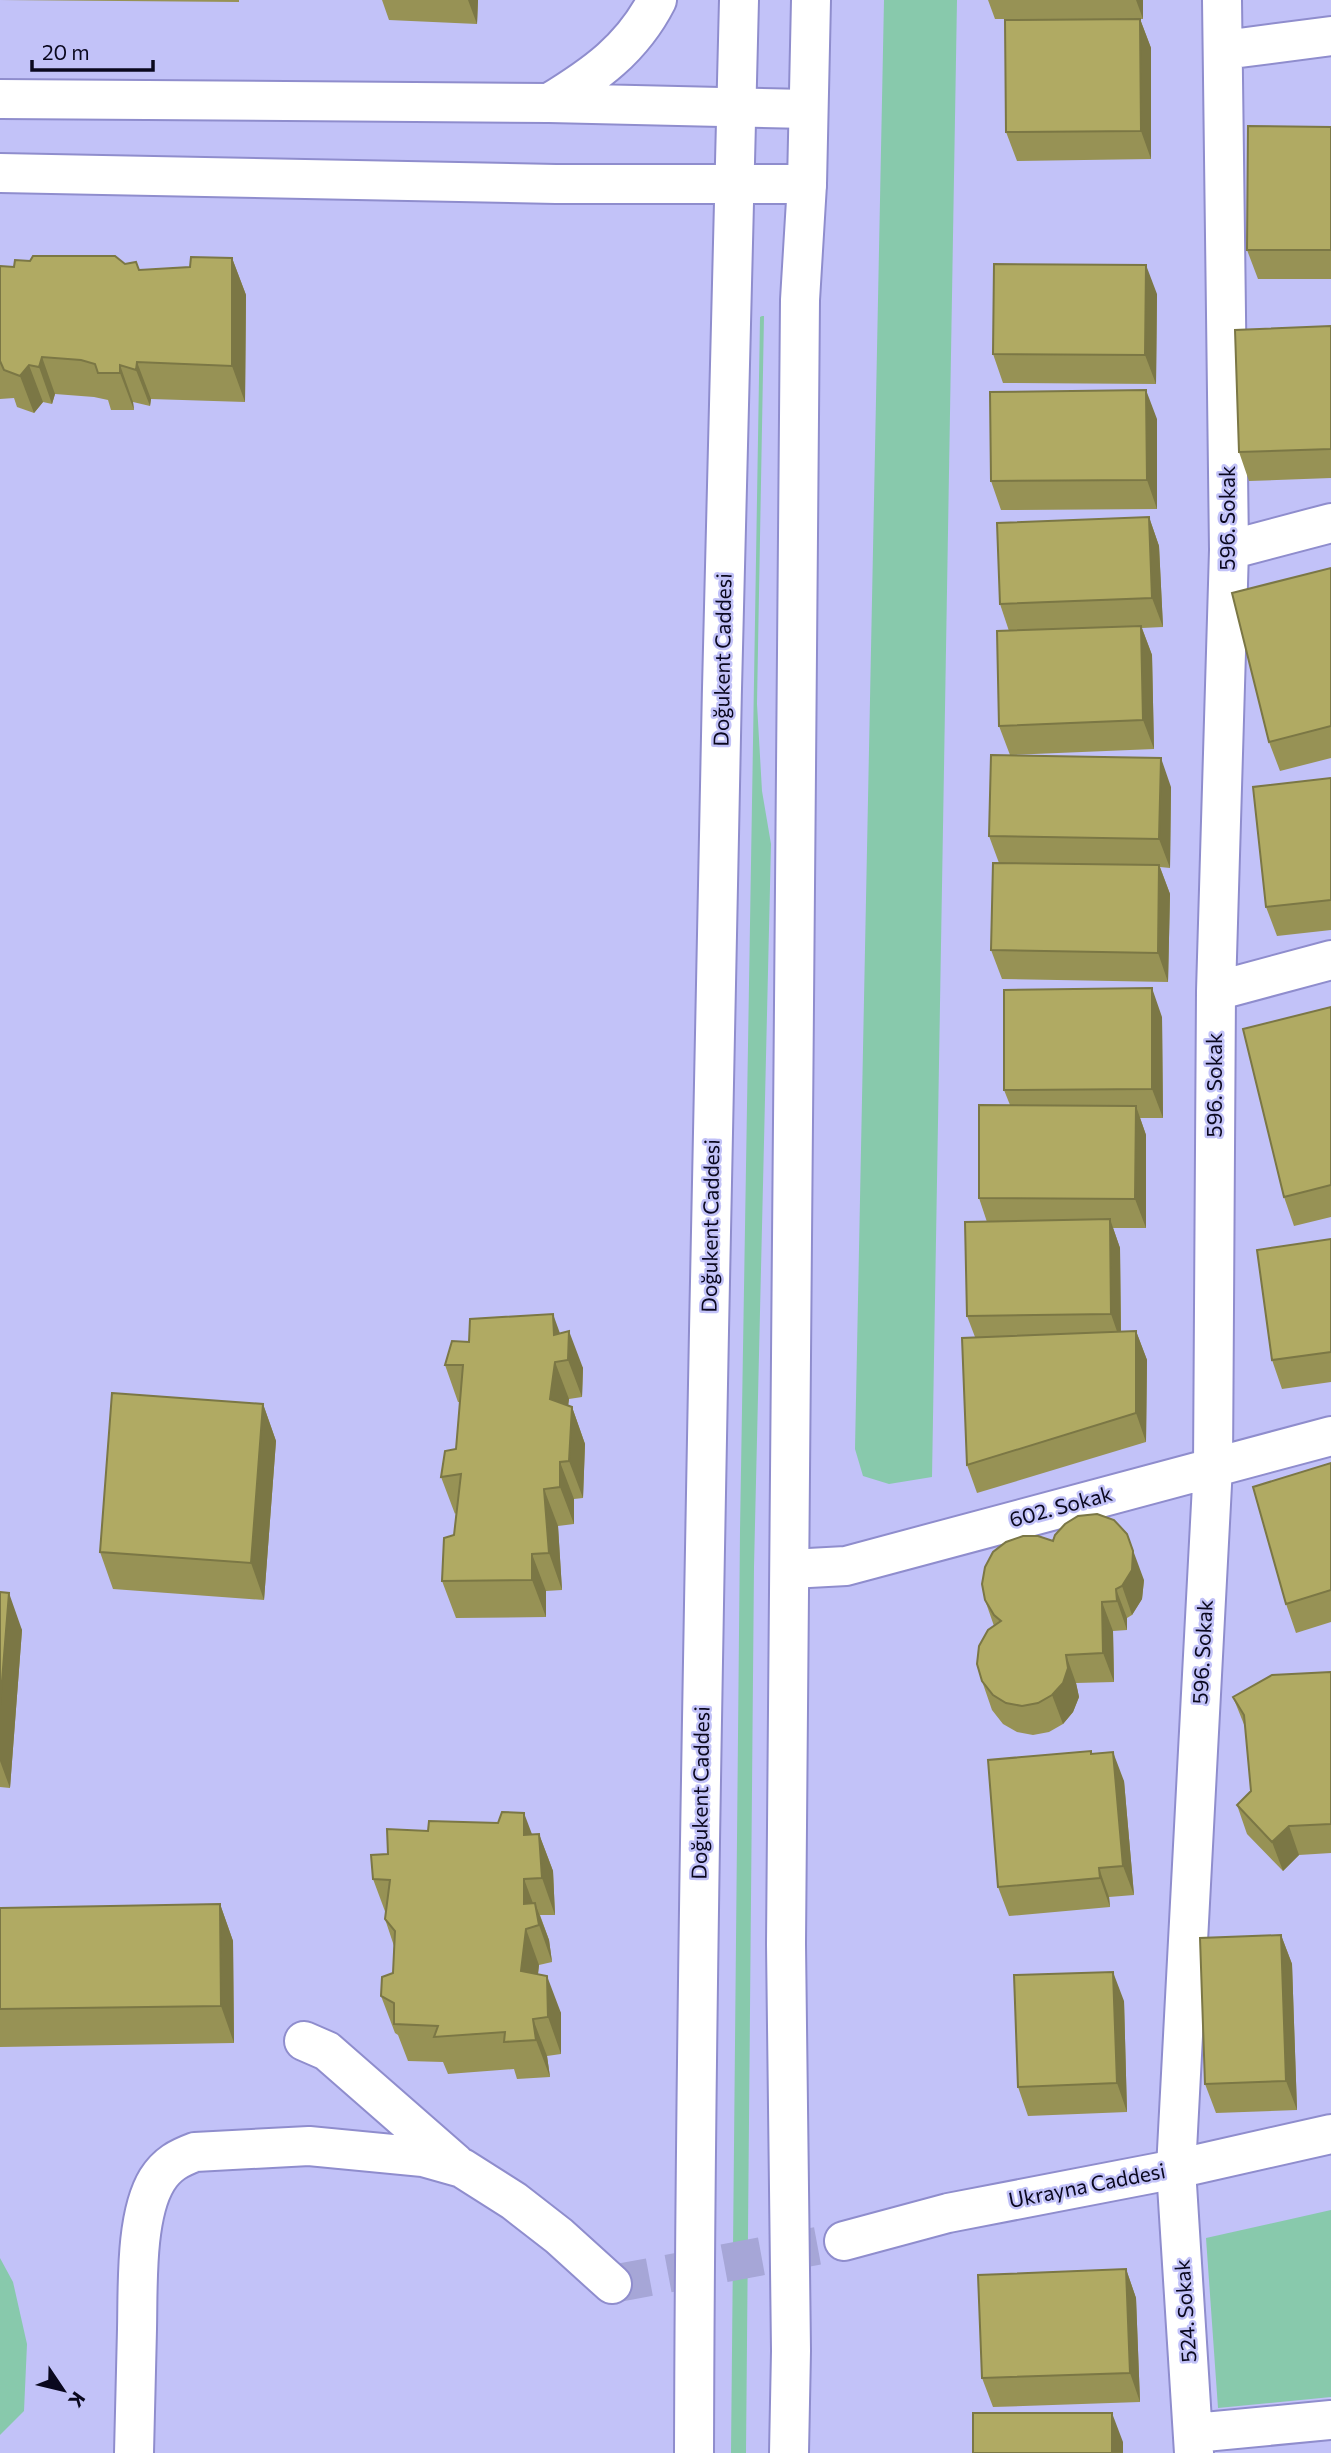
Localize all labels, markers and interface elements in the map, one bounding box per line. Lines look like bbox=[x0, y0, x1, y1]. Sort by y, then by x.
scale bar bbox=[32, 28, 152, 72]
text: 20 m bbox=[42, 39, 90, 64]
street label: 596. Sokak bbox=[1214, 466, 1239, 570]
street label: Doğukent Caddesi bbox=[707, 573, 736, 747]
street label: 596. Sokak bbox=[1201, 1033, 1226, 1137]
street label: Doğukent Caddesi bbox=[695, 1139, 724, 1313]
street label: 602. Sokak bbox=[1006, 1480, 1115, 1531]
street label: 596. Sokak bbox=[1186, 1599, 1217, 1705]
street label: Doğukent Caddesi bbox=[685, 1706, 714, 1880]
street label: Ukrayna Caddesi bbox=[1006, 2157, 1167, 2212]
street label: 524. Sokak bbox=[1168, 2259, 1201, 2364]
north arrow bbox=[28, 2355, 98, 2425]
text: K bbox=[64, 2388, 91, 2412]

